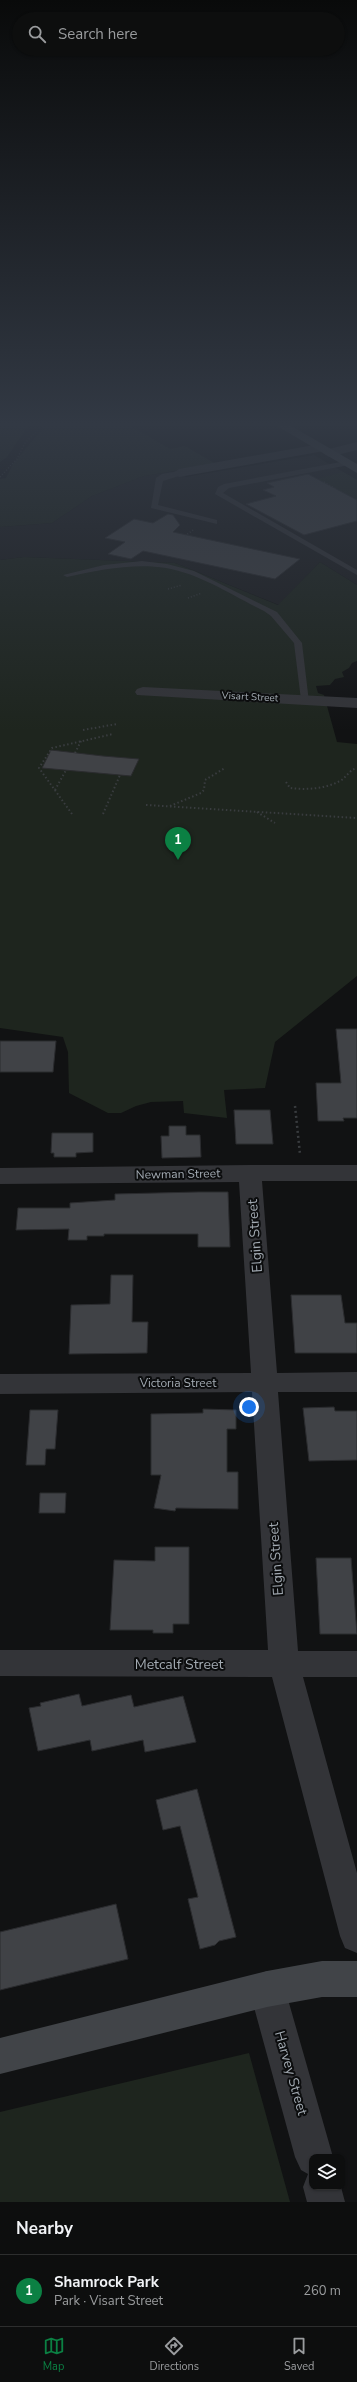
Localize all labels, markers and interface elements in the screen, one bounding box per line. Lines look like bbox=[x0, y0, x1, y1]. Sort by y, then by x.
search box bbox=[12, 12, 345, 56]
icon: search bbox=[26, 23, 48, 45]
text: Search here bbox=[58, 24, 138, 44]
street label: Visart Street bbox=[220, 688, 279, 705]
pin: 1 bbox=[165, 827, 191, 860]
street label: Newman Street bbox=[136, 1165, 221, 1183]
street label: Elgin Street bbox=[243, 1199, 267, 1273]
street label: Victoria Street bbox=[139, 1375, 217, 1391]
your location bbox=[239, 1397, 259, 1417]
street label: Elgin Street bbox=[264, 1522, 288, 1596]
street label: Metcalf Street bbox=[135, 1655, 223, 1674]
street label: Harvey Street bbox=[270, 2029, 312, 2118]
map controls bbox=[309, 2154, 345, 2190]
button: layers bbox=[309, 2154, 345, 2190]
text: Nearby bbox=[16, 2217, 73, 2240]
text: Shamrock Park bbox=[54, 2272, 159, 2292]
text: 1 bbox=[25, 2282, 33, 2300]
text: 260 m bbox=[303, 2282, 341, 2300]
text: Park · Visart Street bbox=[54, 2292, 163, 2310]
tab: Map bbox=[43, 2335, 65, 2374]
tab: Directions bbox=[150, 2335, 199, 2374]
tab: Saved bbox=[284, 2335, 314, 2374]

